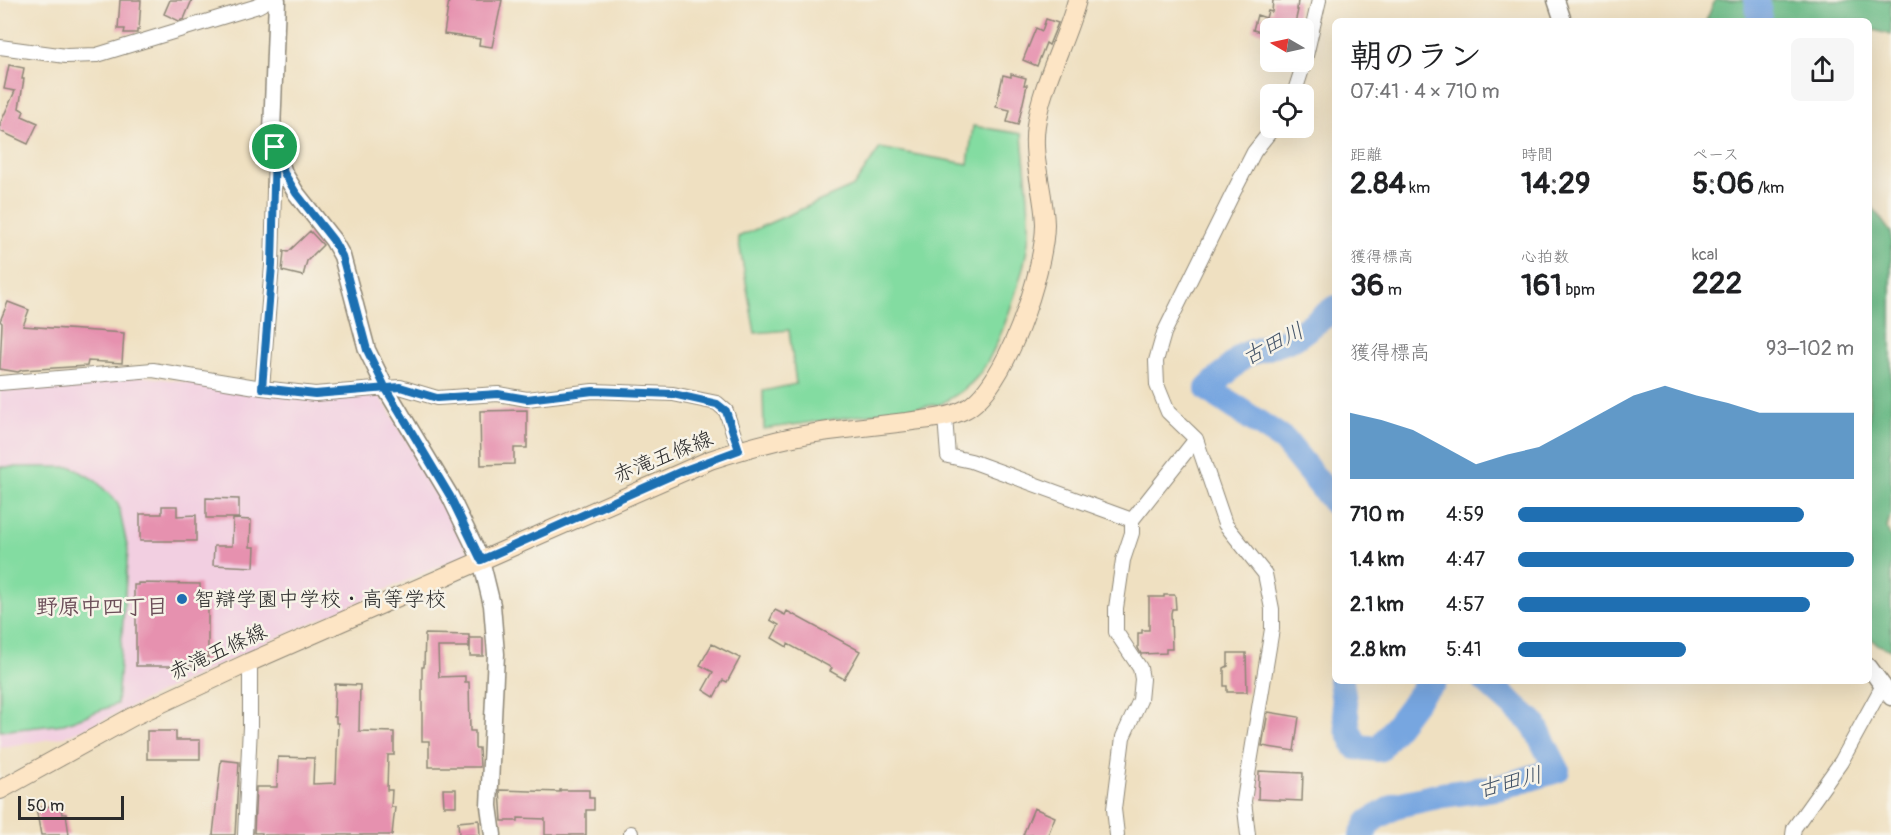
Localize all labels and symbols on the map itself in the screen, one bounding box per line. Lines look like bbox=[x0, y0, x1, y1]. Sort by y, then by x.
north arrow bbox=[1260, 18, 1314, 72]
pin bbox=[249, 121, 300, 172]
water label: 古田川 bbox=[1237, 317, 1309, 371]
street label: 赤滝五條線 bbox=[609, 425, 717, 489]
place label: 智辯学園中学校・高等学校 bbox=[194, 586, 446, 613]
marker: 智辯学園中学校・高等学校 bbox=[175, 592, 189, 606]
district label: 野原中四丁目 bbox=[36, 593, 168, 621]
street label: 赤滝五條線 bbox=[165, 618, 271, 686]
water label: 古田川 bbox=[1475, 760, 1545, 804]
scale bar bbox=[18, 793, 124, 820]

